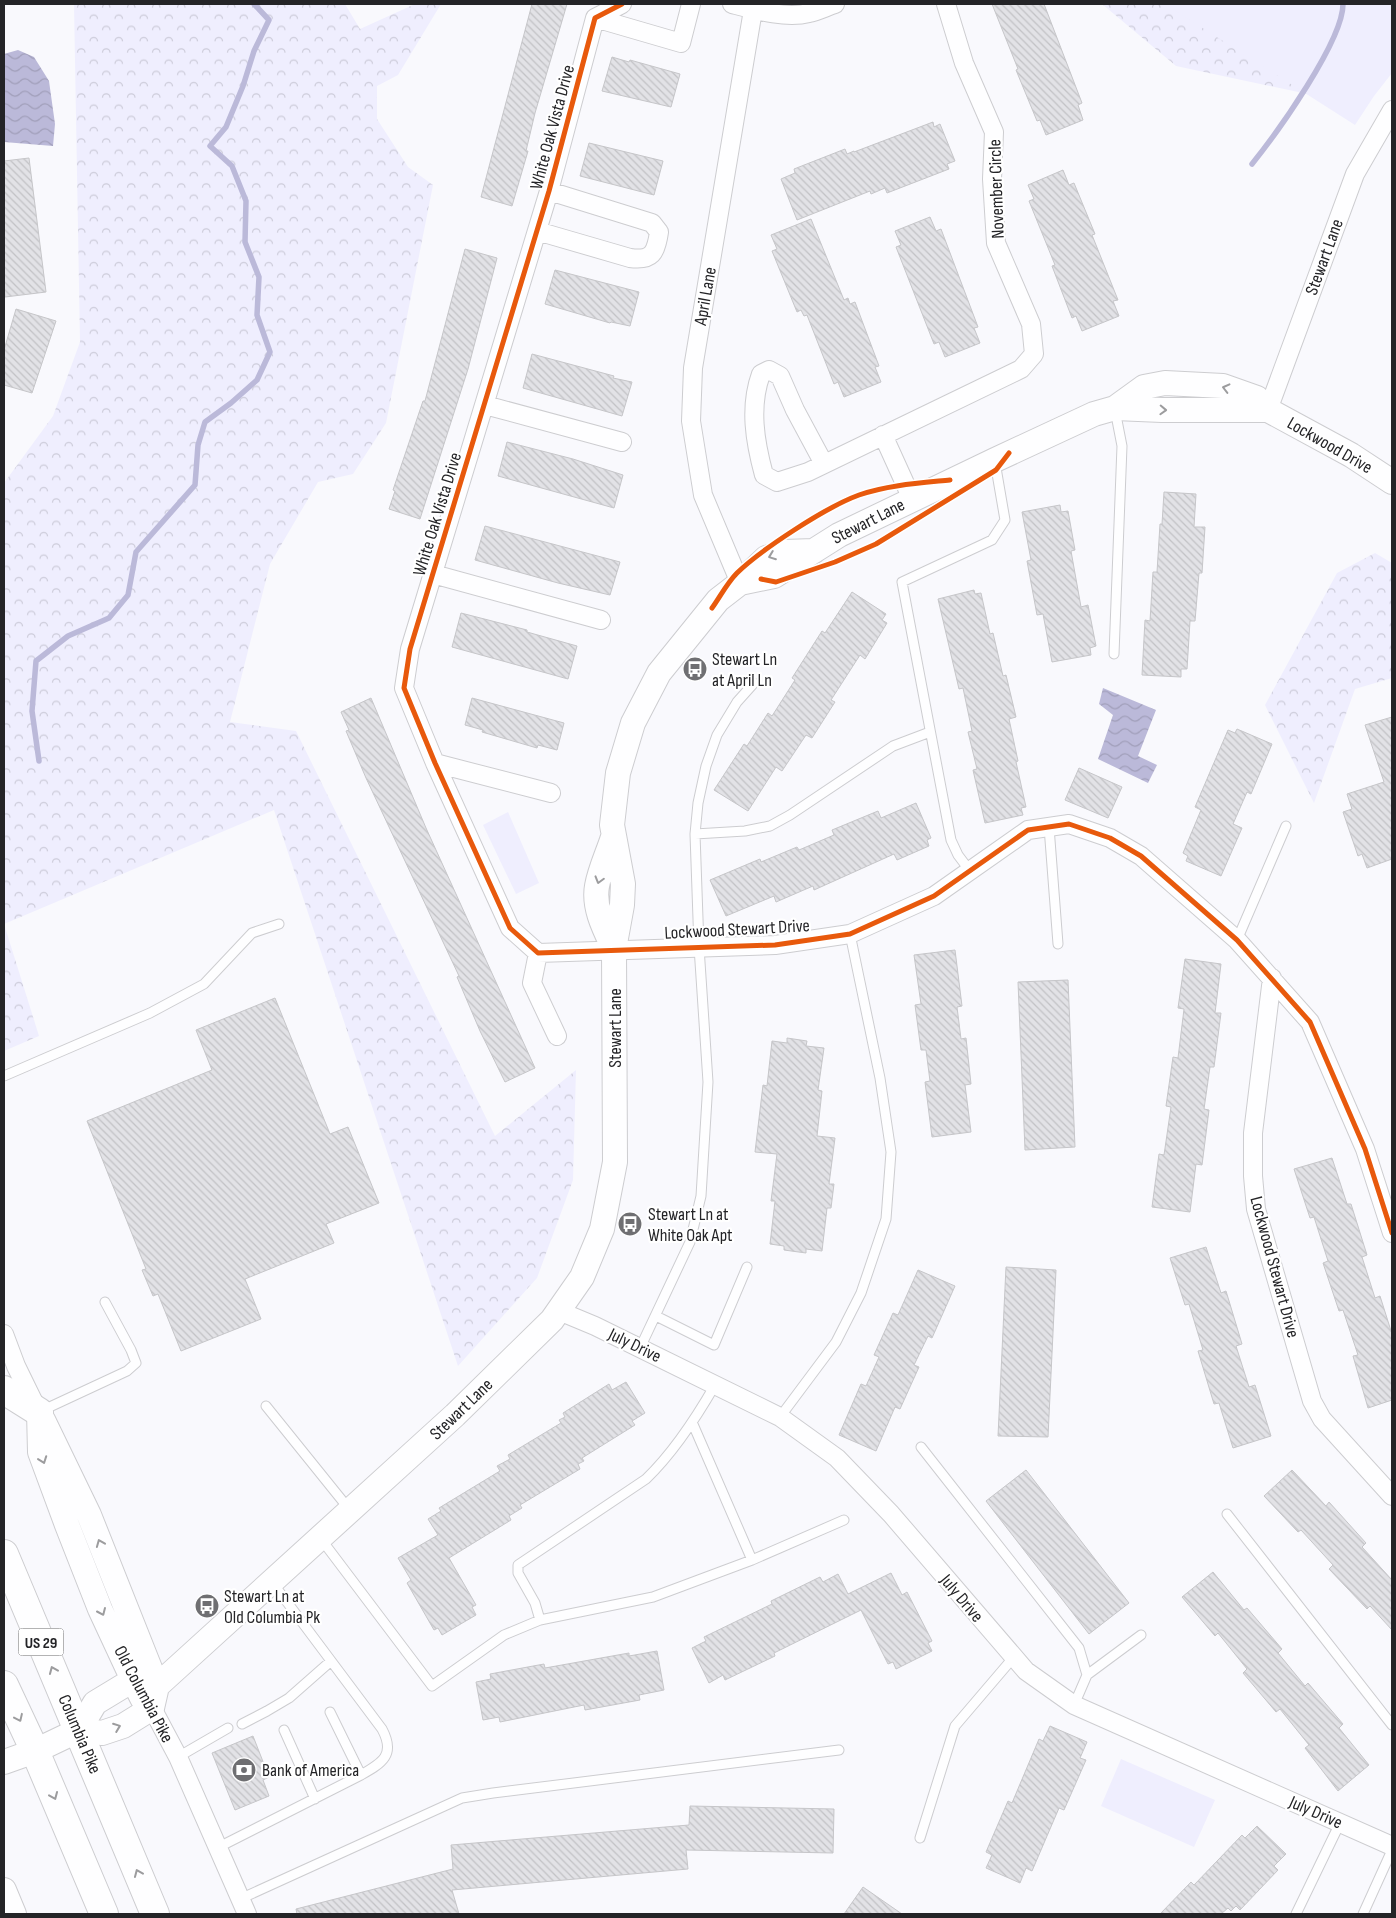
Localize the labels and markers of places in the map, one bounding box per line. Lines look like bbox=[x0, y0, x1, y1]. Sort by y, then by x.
place label: Stewart Ln at April Ln bbox=[712, 649, 777, 691]
bus stop icon: Stewart Ln at April Ln bbox=[682, 656, 708, 682]
place label: Stewart Ln at White Oak Apt bbox=[648, 1204, 733, 1246]
bus stop icon: Stewart Ln at White Oak Apt bbox=[617, 1211, 643, 1237]
place label: Stewart Ln at Old Columbia Pk bbox=[224, 1586, 320, 1628]
bus stop icon: Stewart Ln at Old Columbia Pk bbox=[194, 1593, 220, 1619]
bank icon: Bank of America bbox=[231, 1757, 257, 1783]
place label: Bank of America bbox=[262, 1760, 359, 1781]

